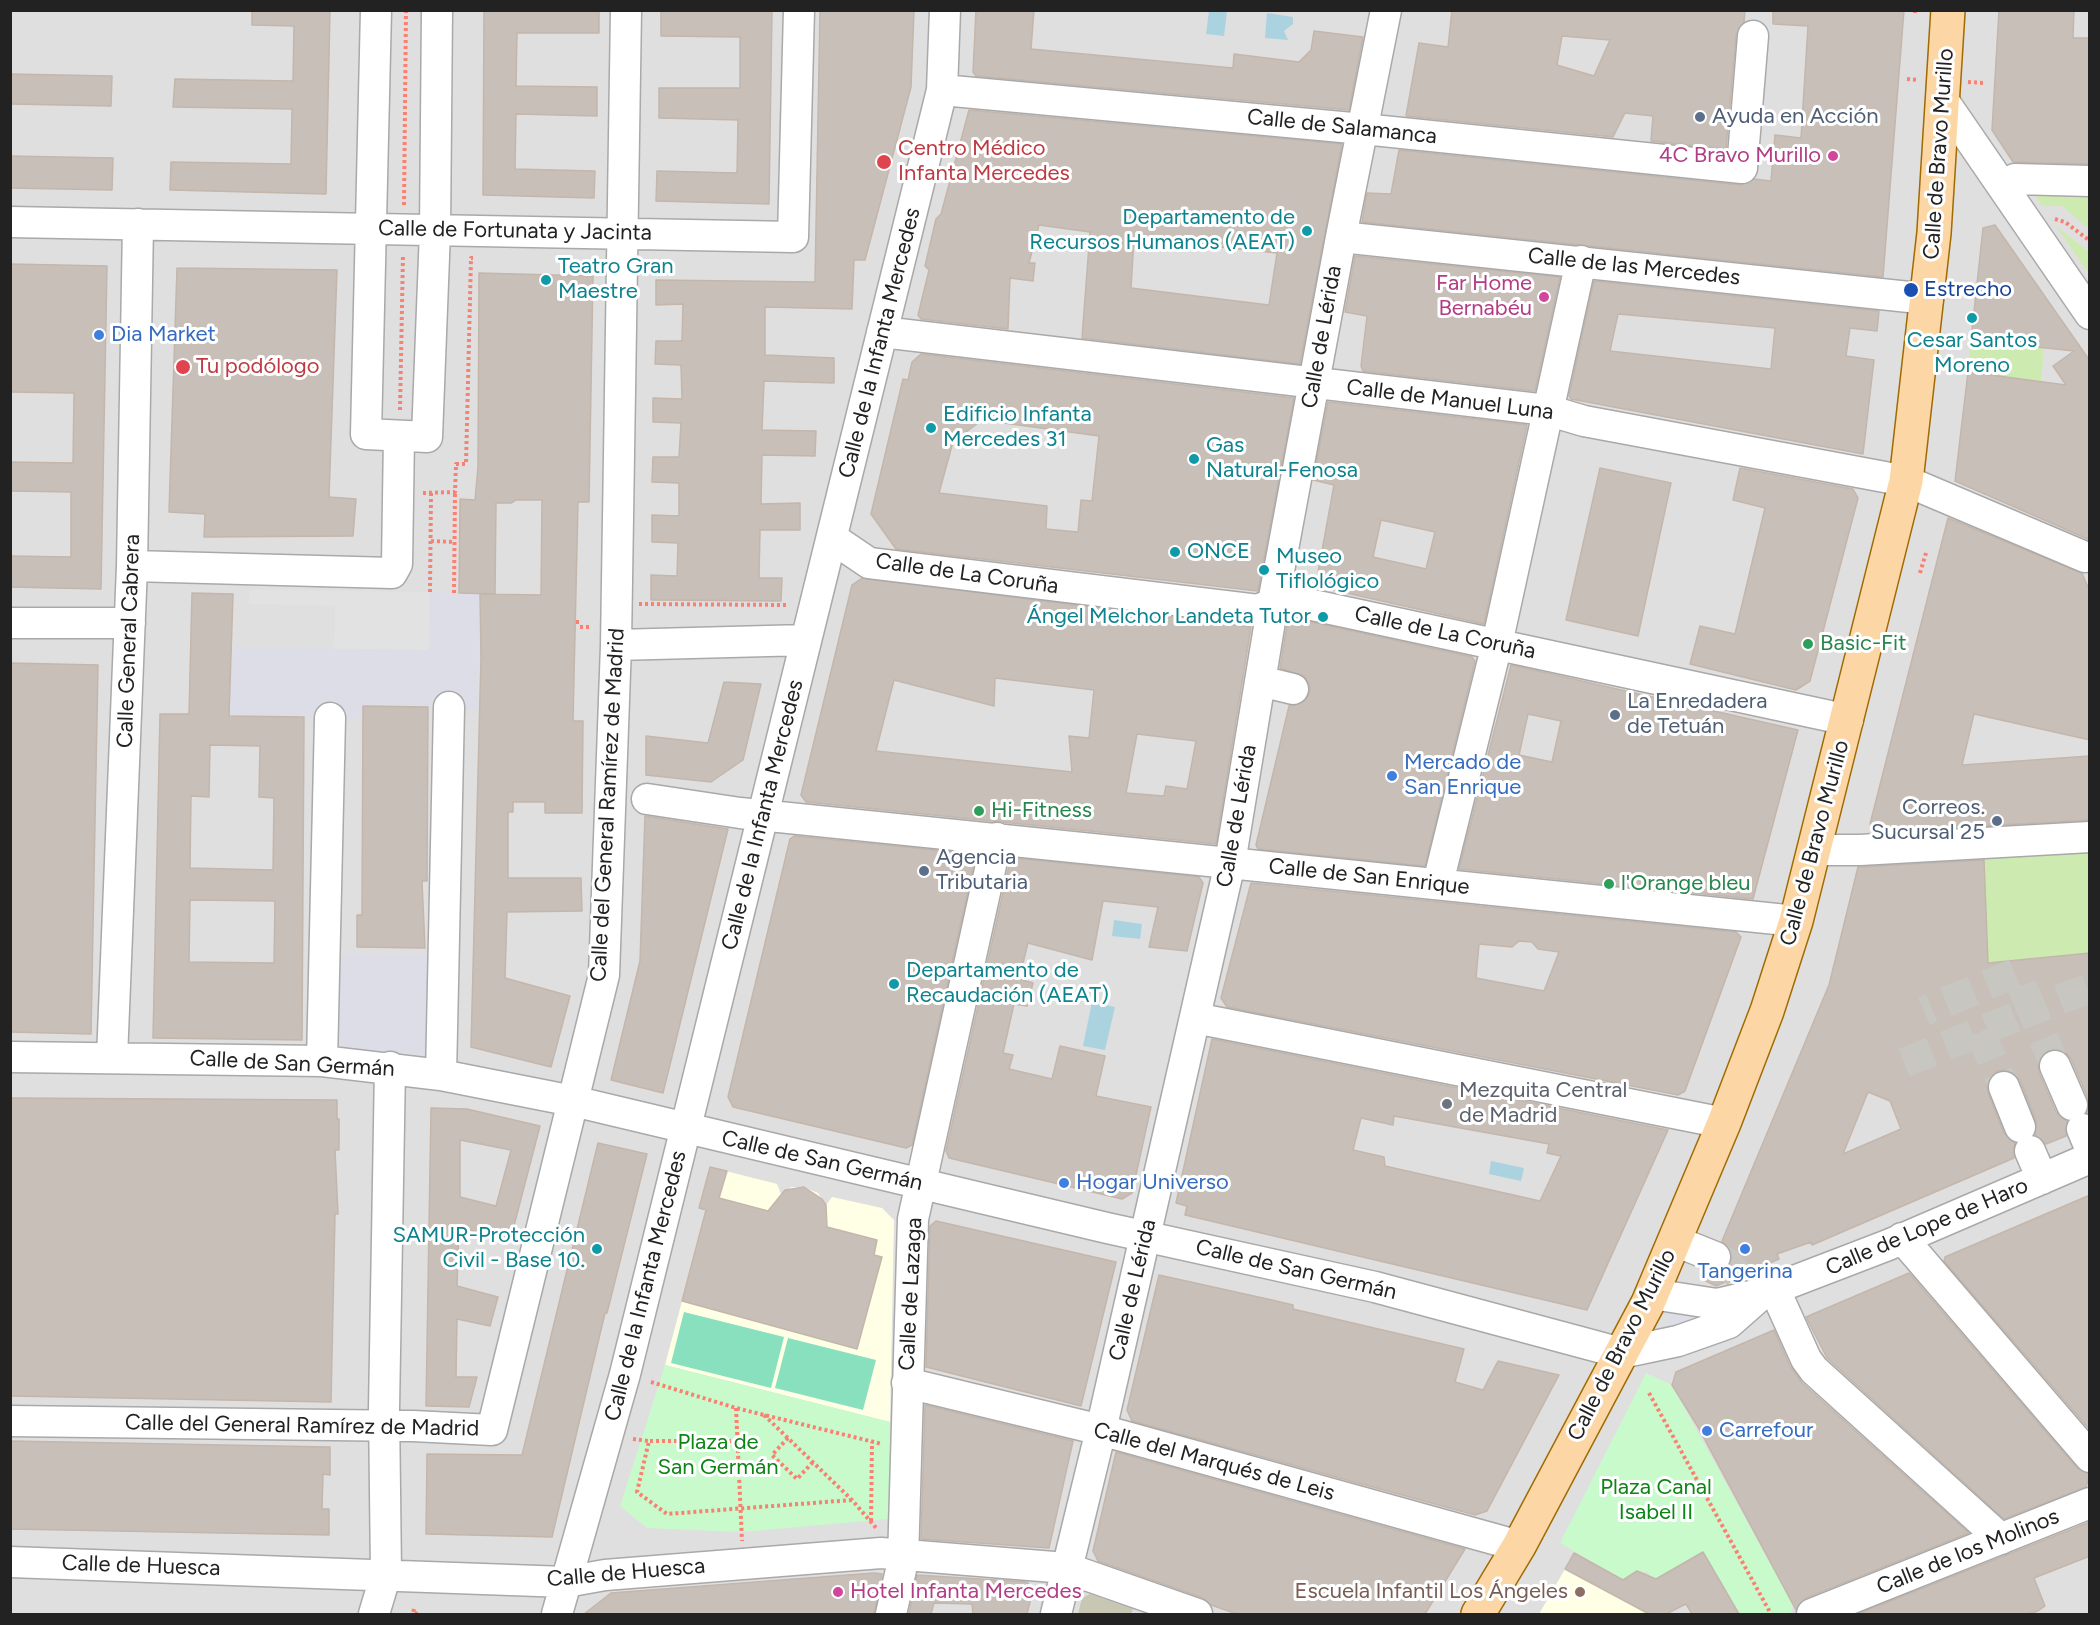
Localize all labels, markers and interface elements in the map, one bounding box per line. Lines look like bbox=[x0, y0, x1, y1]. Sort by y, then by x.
street label: Calle de Bravo Murillo bbox=[1918, 47, 1960, 261]
street label: Calle de Salamanca bbox=[1246, 104, 1438, 150]
place label: Ayuda en Acción bbox=[1712, 104, 1878, 130]
marker: Ayuda en Acción bbox=[1693, 110, 1707, 124]
place label: Centro Médico Infanta Mercedes bbox=[898, 136, 1070, 188]
place label: 4C Bravo Murillo bbox=[1659, 143, 1821, 169]
marker: 4C Bravo Murillo bbox=[1826, 149, 1840, 163]
marker: Centro Médico Infanta Mercedes bbox=[875, 153, 893, 171]
street label: Calle de la Infanta Mercedes bbox=[834, 205, 926, 481]
place label: Departamento de Recursos Humanos (AEAT) bbox=[1029, 205, 1295, 256]
street label: Calle de Fortunata y Jacinta bbox=[378, 215, 652, 247]
marker: Departamento de Recursos Humanos (AEAT) bbox=[1300, 224, 1314, 238]
street label: Calle de las Mercedes bbox=[1526, 243, 1742, 291]
place label: Teatro Gran Maestre bbox=[558, 254, 674, 306]
street label: Calle de Lérida bbox=[1296, 263, 1348, 411]
place label: Far Home Bernabéu bbox=[1436, 271, 1532, 322]
marker: Teatro Gran Maestre bbox=[539, 273, 553, 287]
place label: Estrecho bbox=[1924, 277, 2012, 303]
marker: Estrecho bbox=[1902, 281, 1920, 299]
marker: Far Home Bernabéu bbox=[1537, 290, 1551, 304]
marker: Cesar Santos Moreno bbox=[1965, 311, 1979, 325]
place label: Dia Market bbox=[111, 322, 216, 348]
marker: Dia Market bbox=[92, 328, 106, 342]
place label: Cesar Santos Moreno bbox=[1907, 328, 2037, 380]
place label: Tu podólogo bbox=[196, 354, 320, 380]
marker: Tu podólogo bbox=[174, 358, 192, 376]
street label: Calle de Manuel Luna bbox=[1345, 374, 1555, 426]
place label: Edificio Infanta Mercedes 31 bbox=[943, 402, 1092, 454]
marker: Edificio Infanta Mercedes 31 bbox=[924, 421, 938, 435]
place label: Gas Natural-Fenosa bbox=[1206, 433, 1358, 484]
marker: Gas Natural-Fenosa bbox=[1187, 452, 1201, 466]
street label: Calle General Cabrera bbox=[112, 533, 146, 749]
place label: ONCE bbox=[1187, 539, 1250, 565]
place label: Museo Tiflológico bbox=[1276, 544, 1379, 596]
marker: ONCE bbox=[1168, 545, 1182, 559]
street label: Calle de La Coruña bbox=[874, 548, 1060, 600]
marker: Museo Tiflológico bbox=[1257, 563, 1271, 577]
street label: Calle de La Coruña bbox=[1352, 601, 1538, 665]
place label: Ángel Melchor Landeta Tutor bbox=[1027, 604, 1311, 630]
marker: Ángel Melchor Landeta Tutor bbox=[1316, 610, 1330, 624]
street label: Calle del General Ramírez de Madrid bbox=[586, 627, 630, 983]
place label: Basic-Fit bbox=[1820, 631, 1906, 657]
marker: Basic-Fit bbox=[1801, 637, 1815, 651]
street label: Calle de la Infanta Mercedes bbox=[717, 677, 809, 953]
place label: La Enredadera de Tetuán bbox=[1627, 689, 1768, 740]
marker: La Enredadera de Tetuán bbox=[1608, 708, 1622, 722]
street label: Calle de Bravo Murillo bbox=[1775, 737, 1855, 949]
street label: Calle de Lérida bbox=[1211, 742, 1263, 890]
place label: Mercado de San Enrique bbox=[1404, 750, 1521, 802]
marker: Mercado de San Enrique bbox=[1385, 769, 1399, 783]
place label: Correos. Sucursal 25 bbox=[1871, 795, 1985, 846]
place label: Hi-Fitness bbox=[991, 798, 1092, 824]
marker: Hi-Fitness bbox=[972, 804, 986, 818]
marker: Correos. Sucursal 25 bbox=[1990, 814, 2004, 828]
place label: Agencia Tributaria bbox=[936, 845, 1028, 896]
street label: Calle de San Enrique bbox=[1267, 853, 1471, 901]
marker: Agencia Tributaria bbox=[917, 864, 931, 878]
place label: l'Orange bleu bbox=[1621, 871, 1751, 897]
marker: l'Orange bleu bbox=[1602, 877, 1616, 891]
place label: Departamento de Recaudación (AEAT) bbox=[906, 958, 1109, 1010]
marker: Departamento de Recaudación (AEAT) bbox=[887, 977, 901, 991]
street label: Calle de San Germán bbox=[189, 1045, 395, 1083]
place label: Mezquita Central de Madrid bbox=[1459, 1078, 1627, 1130]
marker: Mezquita Central de Madrid bbox=[1440, 1097, 1454, 1111]
street label: Calle de San Germán bbox=[719, 1125, 925, 1197]
street label: Calle de la Infanta Mercedes bbox=[600, 1148, 692, 1424]
place label: Hogar Universo bbox=[1076, 1170, 1229, 1196]
street label: Calle de Lope de Haro bbox=[1822, 1172, 2032, 1282]
marker: Hogar Universo bbox=[1057, 1176, 1071, 1190]
street label: Calle de Lazaga bbox=[894, 1217, 928, 1371]
street label: Calle de Lérida bbox=[1104, 1217, 1162, 1363]
place label: SAMUR-Protección Civil - Base 10. bbox=[392, 1223, 585, 1274]
street label: Calle de San Germán bbox=[1193, 1234, 1399, 1306]
marker: SAMUR-Protección Civil - Base 10. bbox=[590, 1242, 604, 1256]
marker: Tangerina bbox=[1738, 1242, 1752, 1256]
street label: Calle de Bravo Murillo bbox=[1562, 1245, 1682, 1445]
place label: Tangerina bbox=[1697, 1259, 1793, 1285]
street label: Calle del General Ramírez de Madrid bbox=[125, 1410, 479, 1442]
street label: Calle del Marqués de Leis bbox=[1091, 1417, 1337, 1507]
place label: Carrefour bbox=[1719, 1418, 1813, 1444]
marker: Carrefour bbox=[1700, 1424, 1714, 1438]
park label: Plaza de San Germán bbox=[658, 1430, 778, 1482]
park label: Plaza Canal Isabel II bbox=[1600, 1475, 1712, 1526]
street label: Calle de los Molinos bbox=[1873, 1503, 2063, 1601]
street label: Calle de Huesca bbox=[61, 1550, 221, 1582]
street label: Calle de Huesca bbox=[546, 1553, 706, 1593]
place label: Hotel Infanta Mercedes bbox=[850, 1579, 1082, 1605]
place label: Escuela Infantil Los Ángeles bbox=[1294, 1579, 1568, 1605]
marker: Hotel Infanta Mercedes bbox=[831, 1585, 845, 1599]
marker: Escuela Infantil Los Ángeles bbox=[1573, 1585, 1587, 1599]

